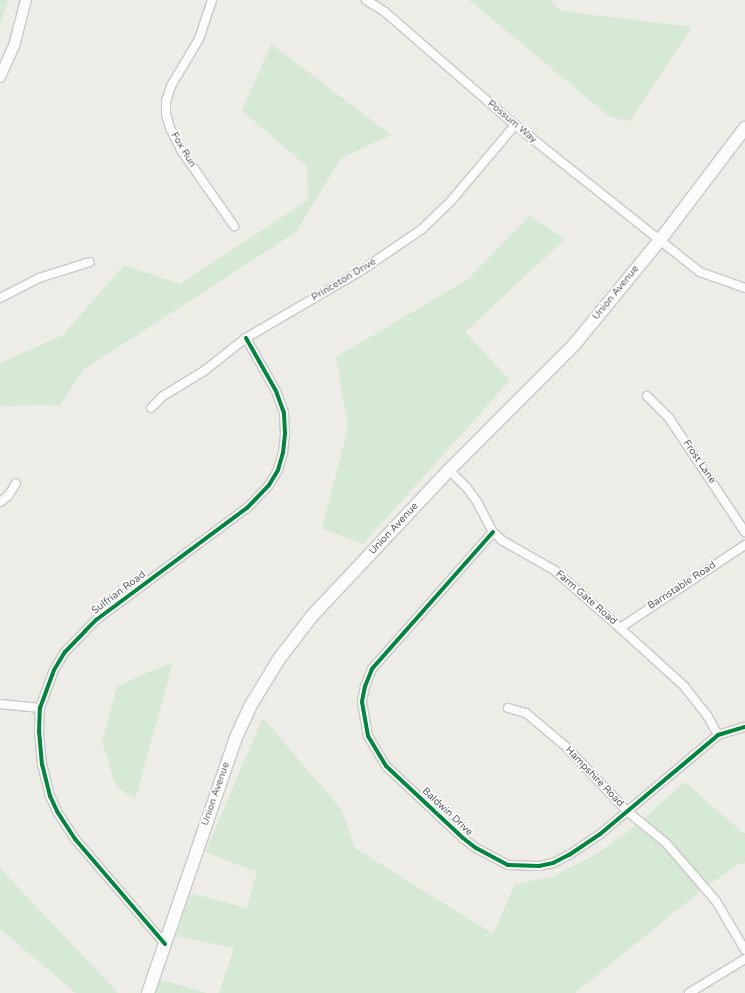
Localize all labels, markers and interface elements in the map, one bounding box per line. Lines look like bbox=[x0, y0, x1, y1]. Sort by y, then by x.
street label: Possum Way bbox=[485, 98, 539, 146]
street label: Fox Run bbox=[168, 130, 198, 170]
street label: Princeton Drive bbox=[310, 256, 378, 304]
street label: Union Avenue bbox=[590, 263, 642, 323]
street label: Frost Lane bbox=[680, 438, 718, 486]
street label: Union Avenue bbox=[367, 501, 421, 557]
street label: Barnstable Road bbox=[646, 559, 718, 613]
street label: Farm Gate Road bbox=[553, 568, 619, 628]
street label: Sulfrian Road bbox=[90, 569, 148, 617]
street label: Hampshire Road bbox=[562, 744, 626, 810]
street label: Union Avenue bbox=[199, 761, 233, 827]
street label: Baldwin Drive bbox=[419, 785, 475, 839]

